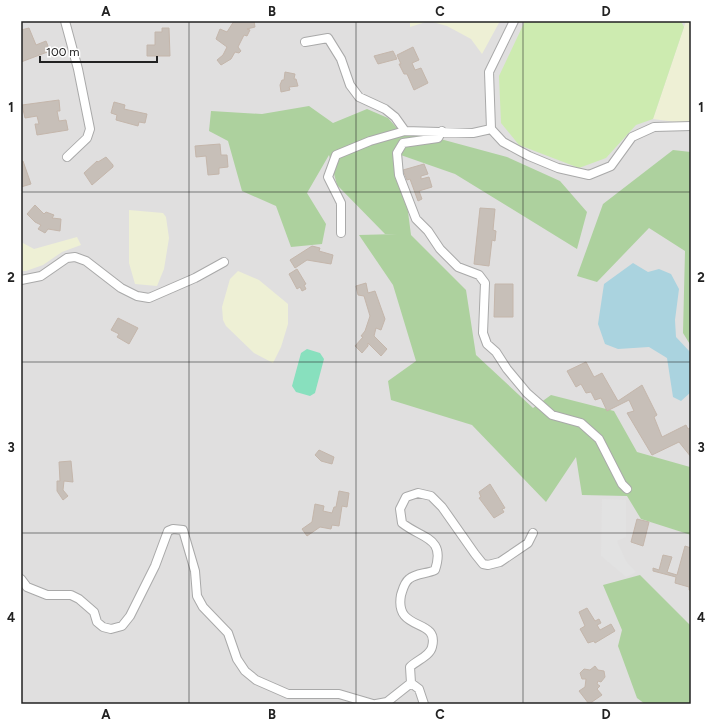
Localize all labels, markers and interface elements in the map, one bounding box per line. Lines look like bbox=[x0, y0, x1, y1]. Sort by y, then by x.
text: A bbox=[101, 4, 111, 19]
text: B bbox=[268, 4, 276, 19]
text: C bbox=[435, 4, 445, 19]
text: D bbox=[601, 4, 611, 19]
scale bar bbox=[40, 38, 157, 64]
text: 100 m bbox=[46, 45, 80, 59]
text: 1 bbox=[8, 100, 14, 115]
text: 1 bbox=[698, 100, 704, 115]
text: 2 bbox=[7, 270, 15, 285]
text: 2 bbox=[697, 270, 705, 285]
text: 3 bbox=[7, 440, 15, 455]
text: 3 bbox=[697, 440, 705, 455]
text: 4 bbox=[7, 610, 15, 625]
text: 4 bbox=[697, 610, 705, 625]
text: A bbox=[101, 707, 111, 722]
text: B bbox=[268, 707, 276, 722]
text: C bbox=[435, 707, 445, 722]
text: D bbox=[601, 707, 611, 722]

